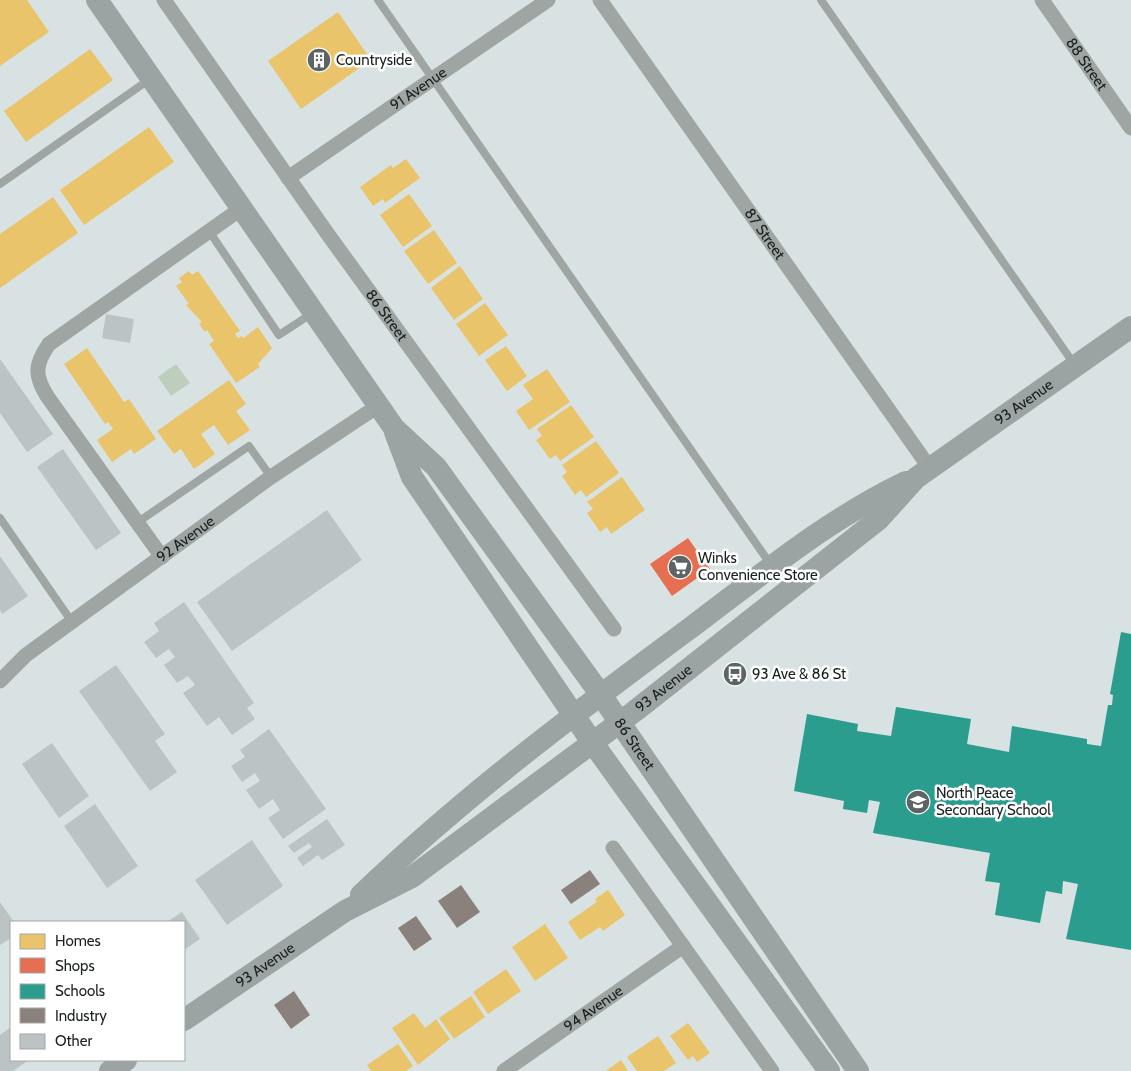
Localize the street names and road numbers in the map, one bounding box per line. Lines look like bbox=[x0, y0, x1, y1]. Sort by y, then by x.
street label: 88 Street bbox=[1062, 34, 1111, 94]
street label: 91 Avenue bbox=[387, 63, 450, 114]
street label: 87 Street bbox=[740, 205, 789, 263]
street label: 86 Street bbox=[362, 286, 411, 345]
street label: 93 Avenue bbox=[991, 375, 1057, 429]
street label: 92 Avenue bbox=[153, 512, 218, 566]
street label: 93 Avenue bbox=[631, 660, 696, 716]
street label: 86 Street bbox=[610, 714, 659, 774]
street label: 93 Avenue bbox=[232, 938, 298, 991]
street label: 94 Avenue bbox=[560, 982, 627, 1035]

